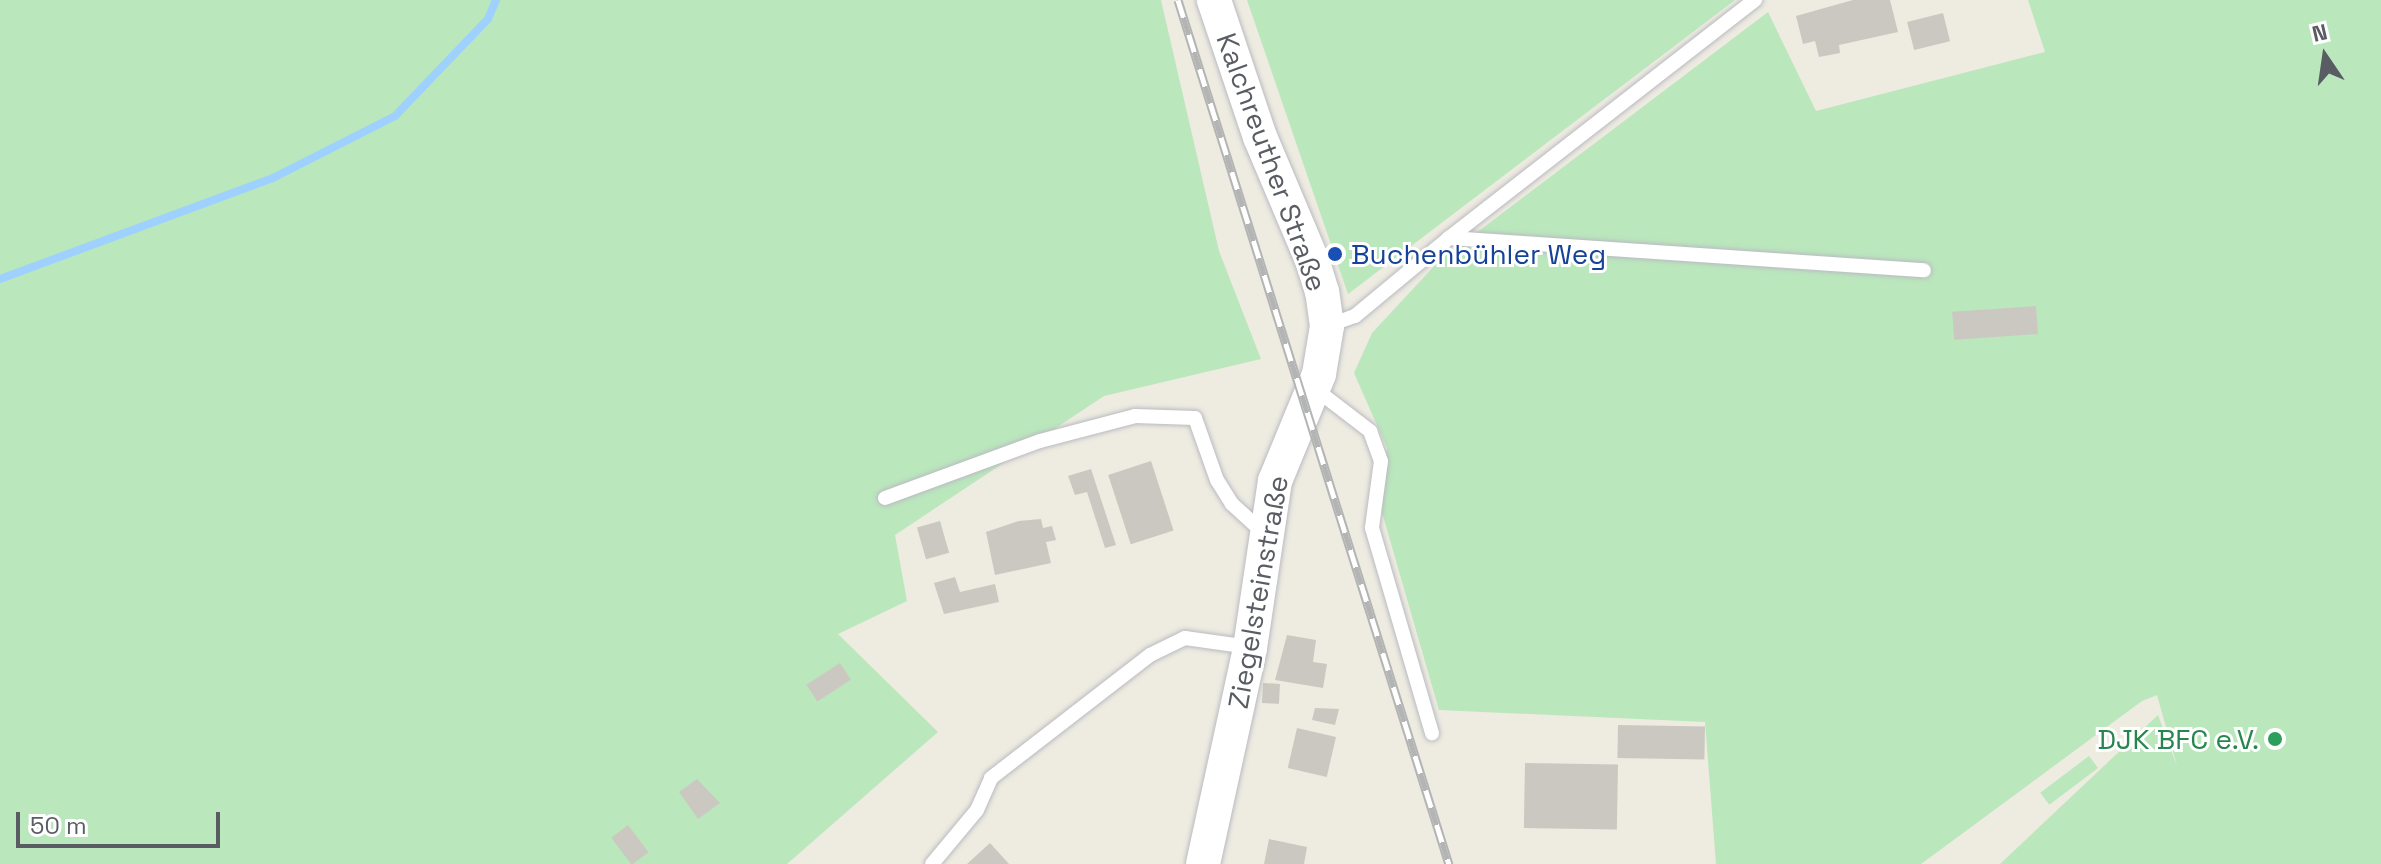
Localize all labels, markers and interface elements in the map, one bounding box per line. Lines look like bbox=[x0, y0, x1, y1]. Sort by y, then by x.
north arrow bbox=[2285, 16, 2365, 96]
text: N bbox=[2309, 17, 2330, 48]
street label: Kalchreuther Straße bbox=[1210, 28, 1334, 296]
place label: Buchenbühler Weg bbox=[1351, 237, 1606, 271]
marker: Buchenbühler Weg bbox=[1326, 245, 1344, 263]
street label: Ziegelsteinstraße bbox=[1221, 473, 1295, 711]
place label: DJK BFC e.V. bbox=[2097, 722, 2259, 756]
marker: DJK BFC e.V. bbox=[2266, 730, 2284, 748]
scale bar bbox=[20, 796, 224, 846]
text: 50 m bbox=[30, 810, 87, 841]

